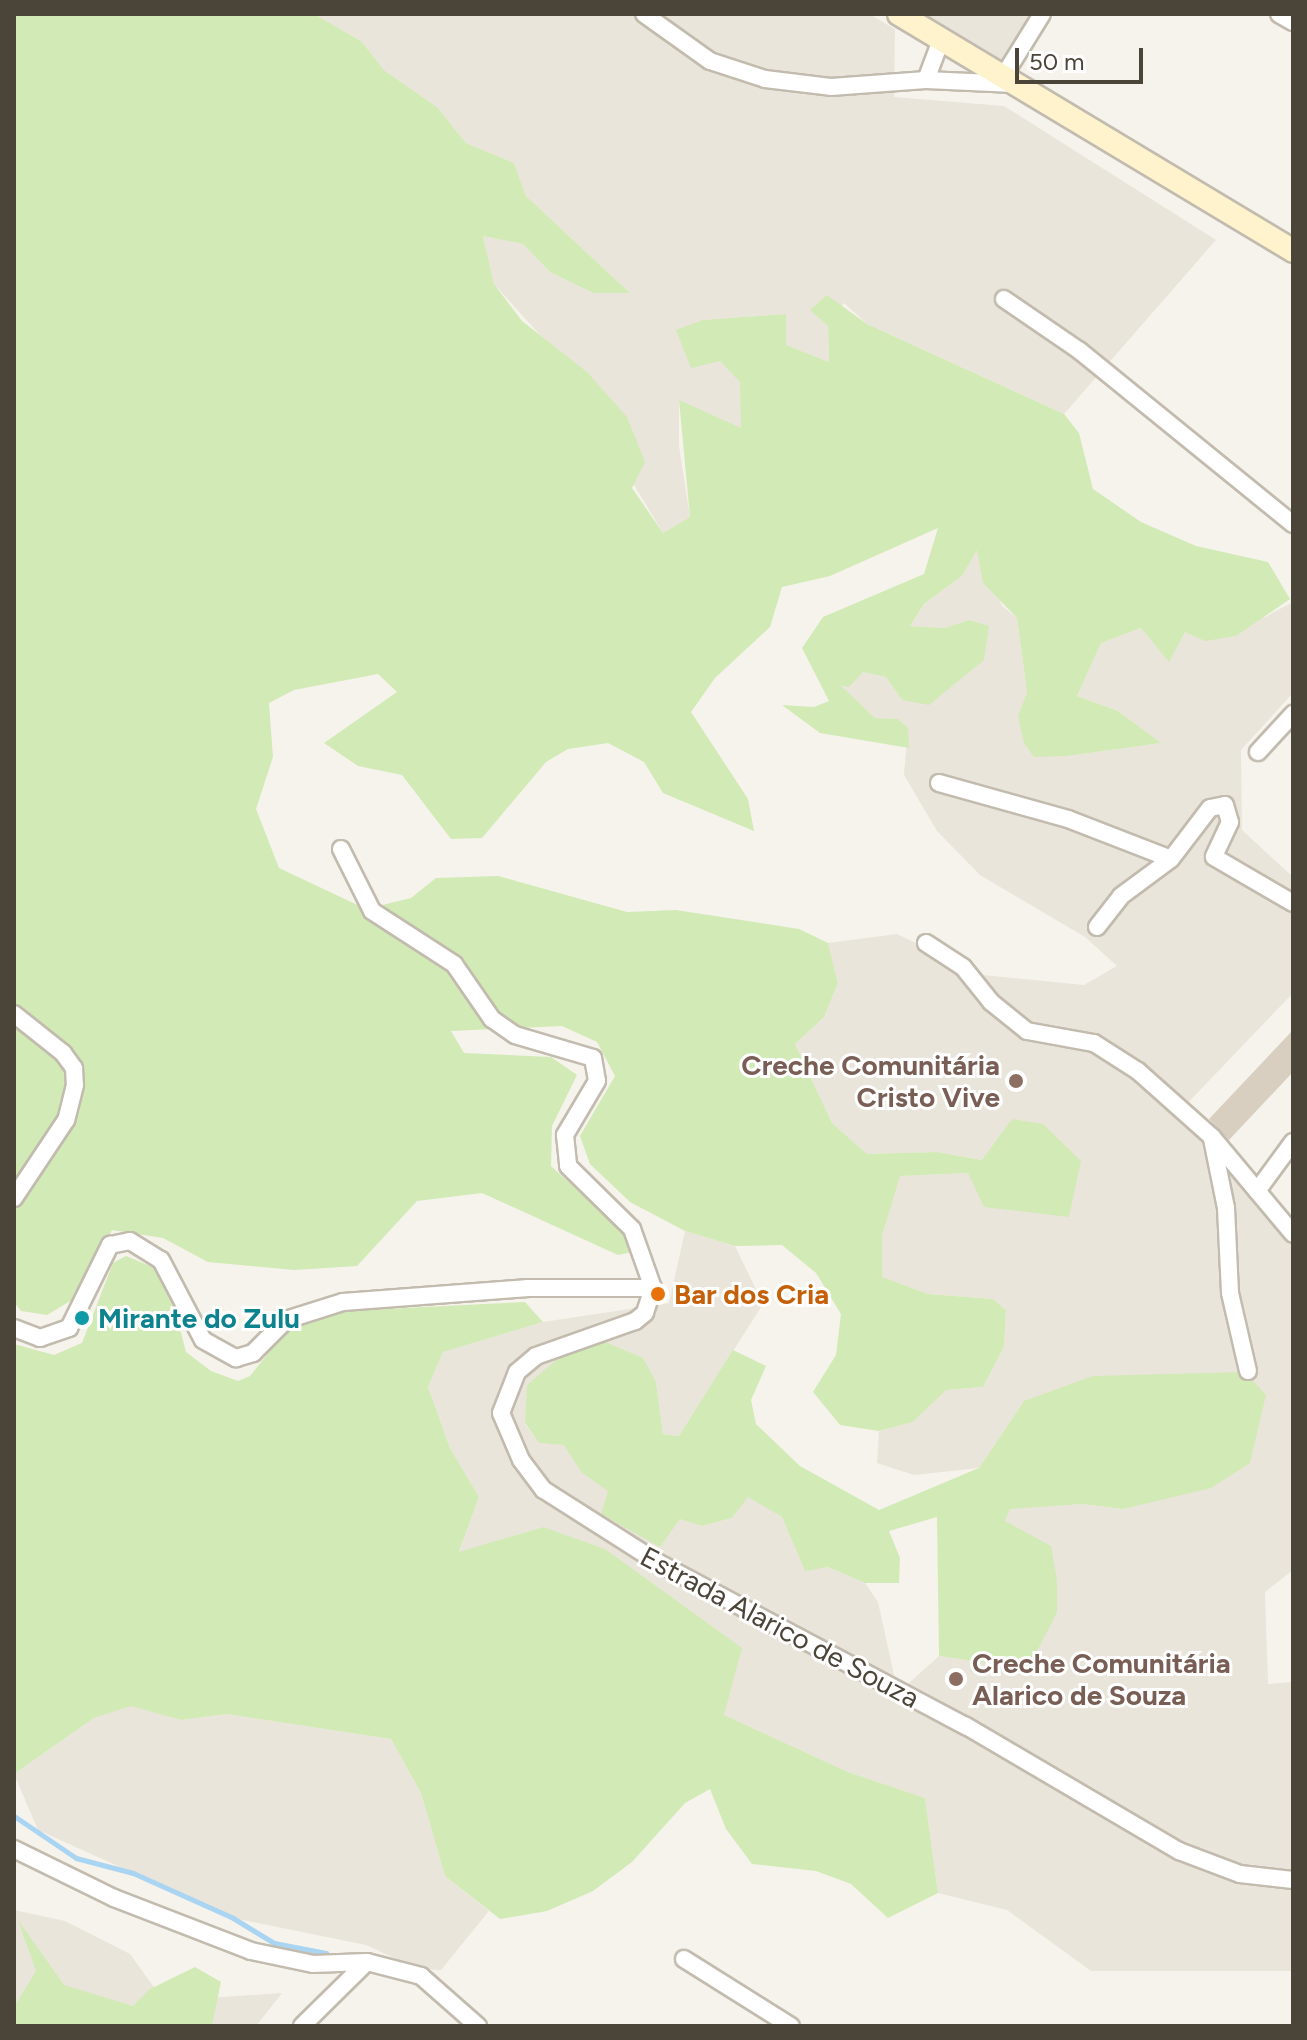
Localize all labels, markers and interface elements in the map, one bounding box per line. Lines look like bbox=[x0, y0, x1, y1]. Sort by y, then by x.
scale bar bbox=[1019, 32, 1147, 82]
text: 50 m bbox=[1029, 47, 1085, 76]
place label: Creche Comunitária Cristo Vive bbox=[741, 1048, 1000, 1114]
marker: Creche Comunitária Cristo Vive bbox=[1007, 1072, 1025, 1090]
place label: Bar dos Cria bbox=[674, 1277, 829, 1311]
marker: Bar dos Cria bbox=[649, 1285, 667, 1303]
place label: Mirante do Zulu bbox=[98, 1301, 300, 1335]
marker: Mirante do Zulu bbox=[73, 1309, 91, 1327]
street label: Estrada Alarico de Souza bbox=[635, 1539, 925, 1715]
place label: Creche Comunitária Alarico de Souza bbox=[972, 1646, 1231, 1712]
marker: Creche Comunitária Alarico de Souza bbox=[947, 1670, 965, 1688]

